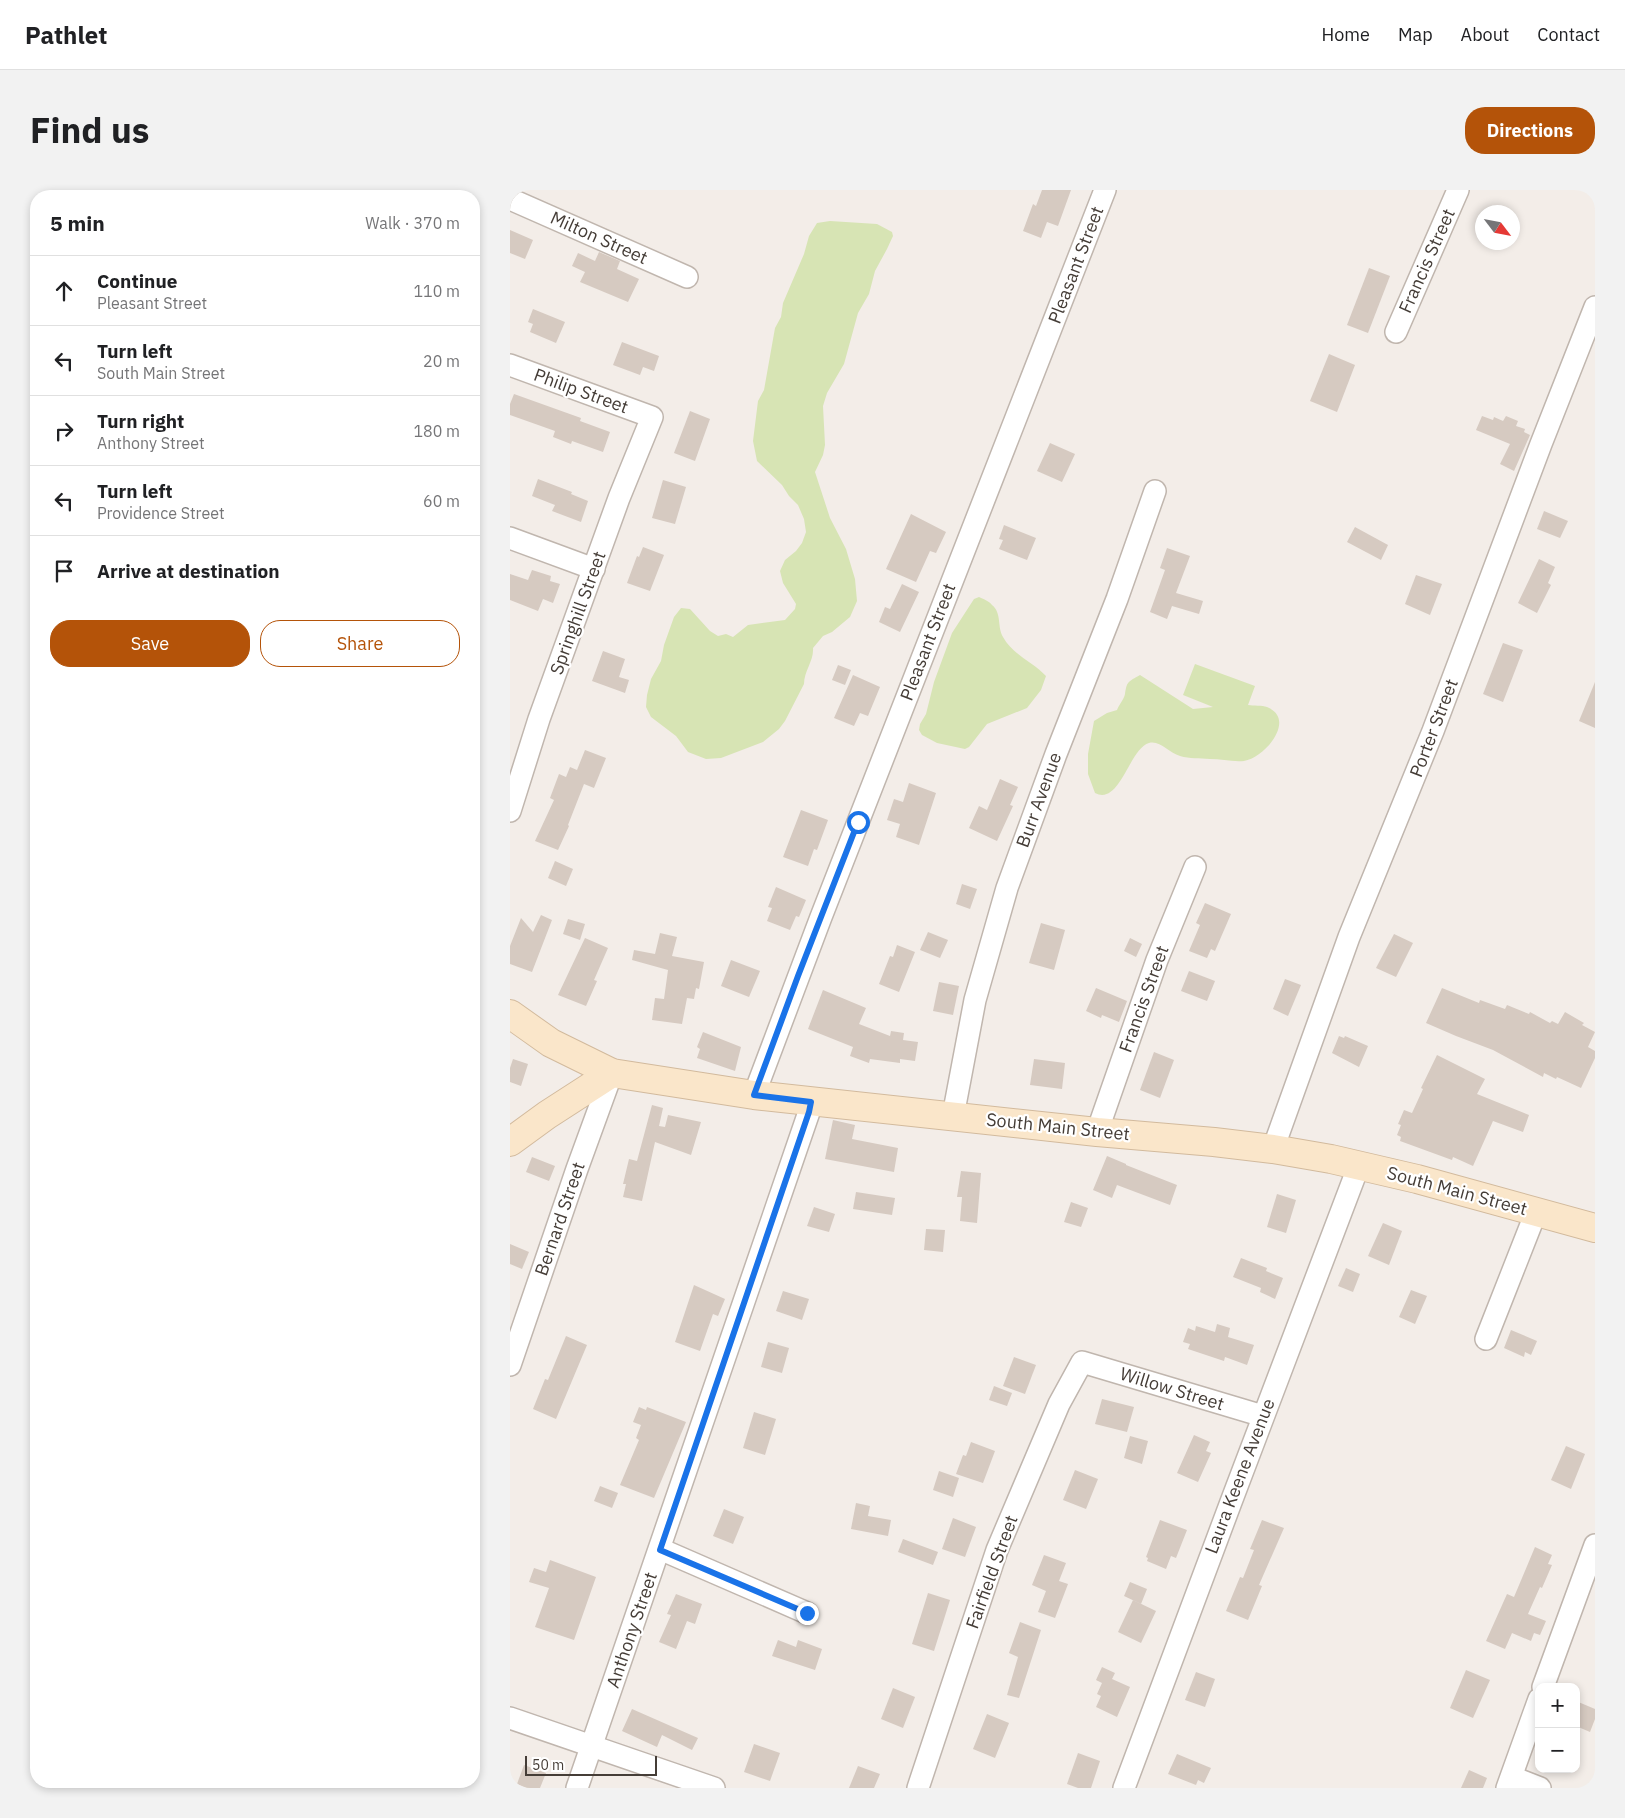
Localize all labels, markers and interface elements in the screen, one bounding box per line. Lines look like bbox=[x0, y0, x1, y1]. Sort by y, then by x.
text: Pathlet bbox=[25, 19, 107, 51]
text: Home bbox=[1322, 23, 1370, 46]
text: Map bbox=[1398, 23, 1433, 46]
text: About bbox=[1461, 23, 1509, 46]
text: Contact bbox=[1537, 23, 1600, 46]
text: Find us bbox=[30, 107, 149, 153]
button: Directions bbox=[1465, 107, 1595, 154]
street label: Pleasant Street bbox=[1043, 203, 1108, 327]
street label: Francis Street bbox=[1393, 205, 1460, 317]
north arrow bbox=[1475, 205, 1520, 250]
street label: Milton Street bbox=[547, 206, 651, 269]
text: 5 min bbox=[50, 209, 105, 237]
text: Walk · 370 m bbox=[365, 213, 460, 233]
text: Continue bbox=[97, 269, 177, 293]
icon: ahead bbox=[50, 277, 78, 305]
text: 110 m bbox=[413, 281, 460, 301]
text: Pleasant Street bbox=[97, 293, 207, 313]
text: Turn left bbox=[97, 339, 173, 363]
icon: left bbox=[50, 347, 78, 375]
text: 20 m bbox=[423, 351, 460, 371]
text: South Main Street bbox=[97, 363, 225, 383]
street label: Philip Street bbox=[531, 363, 632, 418]
text: Turn right bbox=[97, 409, 184, 433]
icon: right bbox=[50, 417, 78, 445]
text: 180 m bbox=[413, 421, 460, 441]
text: Anthony Street bbox=[97, 433, 205, 453]
text: Turn left bbox=[97, 479, 173, 503]
icon: left bbox=[50, 487, 78, 515]
text: 60 m bbox=[423, 491, 460, 511]
text: Providence Street bbox=[97, 503, 225, 523]
street label: Springhill Street bbox=[545, 548, 611, 678]
icon: arrive bbox=[50, 557, 78, 585]
text: Arrive at destination bbox=[97, 559, 280, 583]
street label: Pleasant Street bbox=[895, 580, 960, 704]
button: Save bbox=[50, 620, 250, 667]
button: Share bbox=[260, 620, 460, 667]
street label: Porter Street bbox=[1404, 675, 1463, 780]
street label: Burr Avenue bbox=[1011, 749, 1066, 851]
route start bbox=[847, 811, 870, 834]
street label: Francis Street bbox=[1114, 942, 1173, 1055]
street label: South Main Street bbox=[985, 1108, 1131, 1145]
street label: Bernard Street bbox=[529, 1159, 590, 1279]
street label: South Main Street bbox=[1385, 1161, 1530, 1220]
street label: Willow Street bbox=[1117, 1362, 1227, 1415]
street label: Laura Keene Avenue bbox=[1199, 1395, 1280, 1557]
street label: Fairfield Street bbox=[960, 1512, 1023, 1632]
street label: Anthony Street bbox=[601, 1569, 662, 1691]
route end bbox=[796, 1602, 819, 1625]
map controls bbox=[1535, 1683, 1580, 1773]
button: + bbox=[1535, 1683, 1580, 1728]
button: − bbox=[1535, 1728, 1580, 1773]
scale bar bbox=[525, 1753, 658, 1776]
text: 50 m bbox=[532, 1756, 564, 1774]

